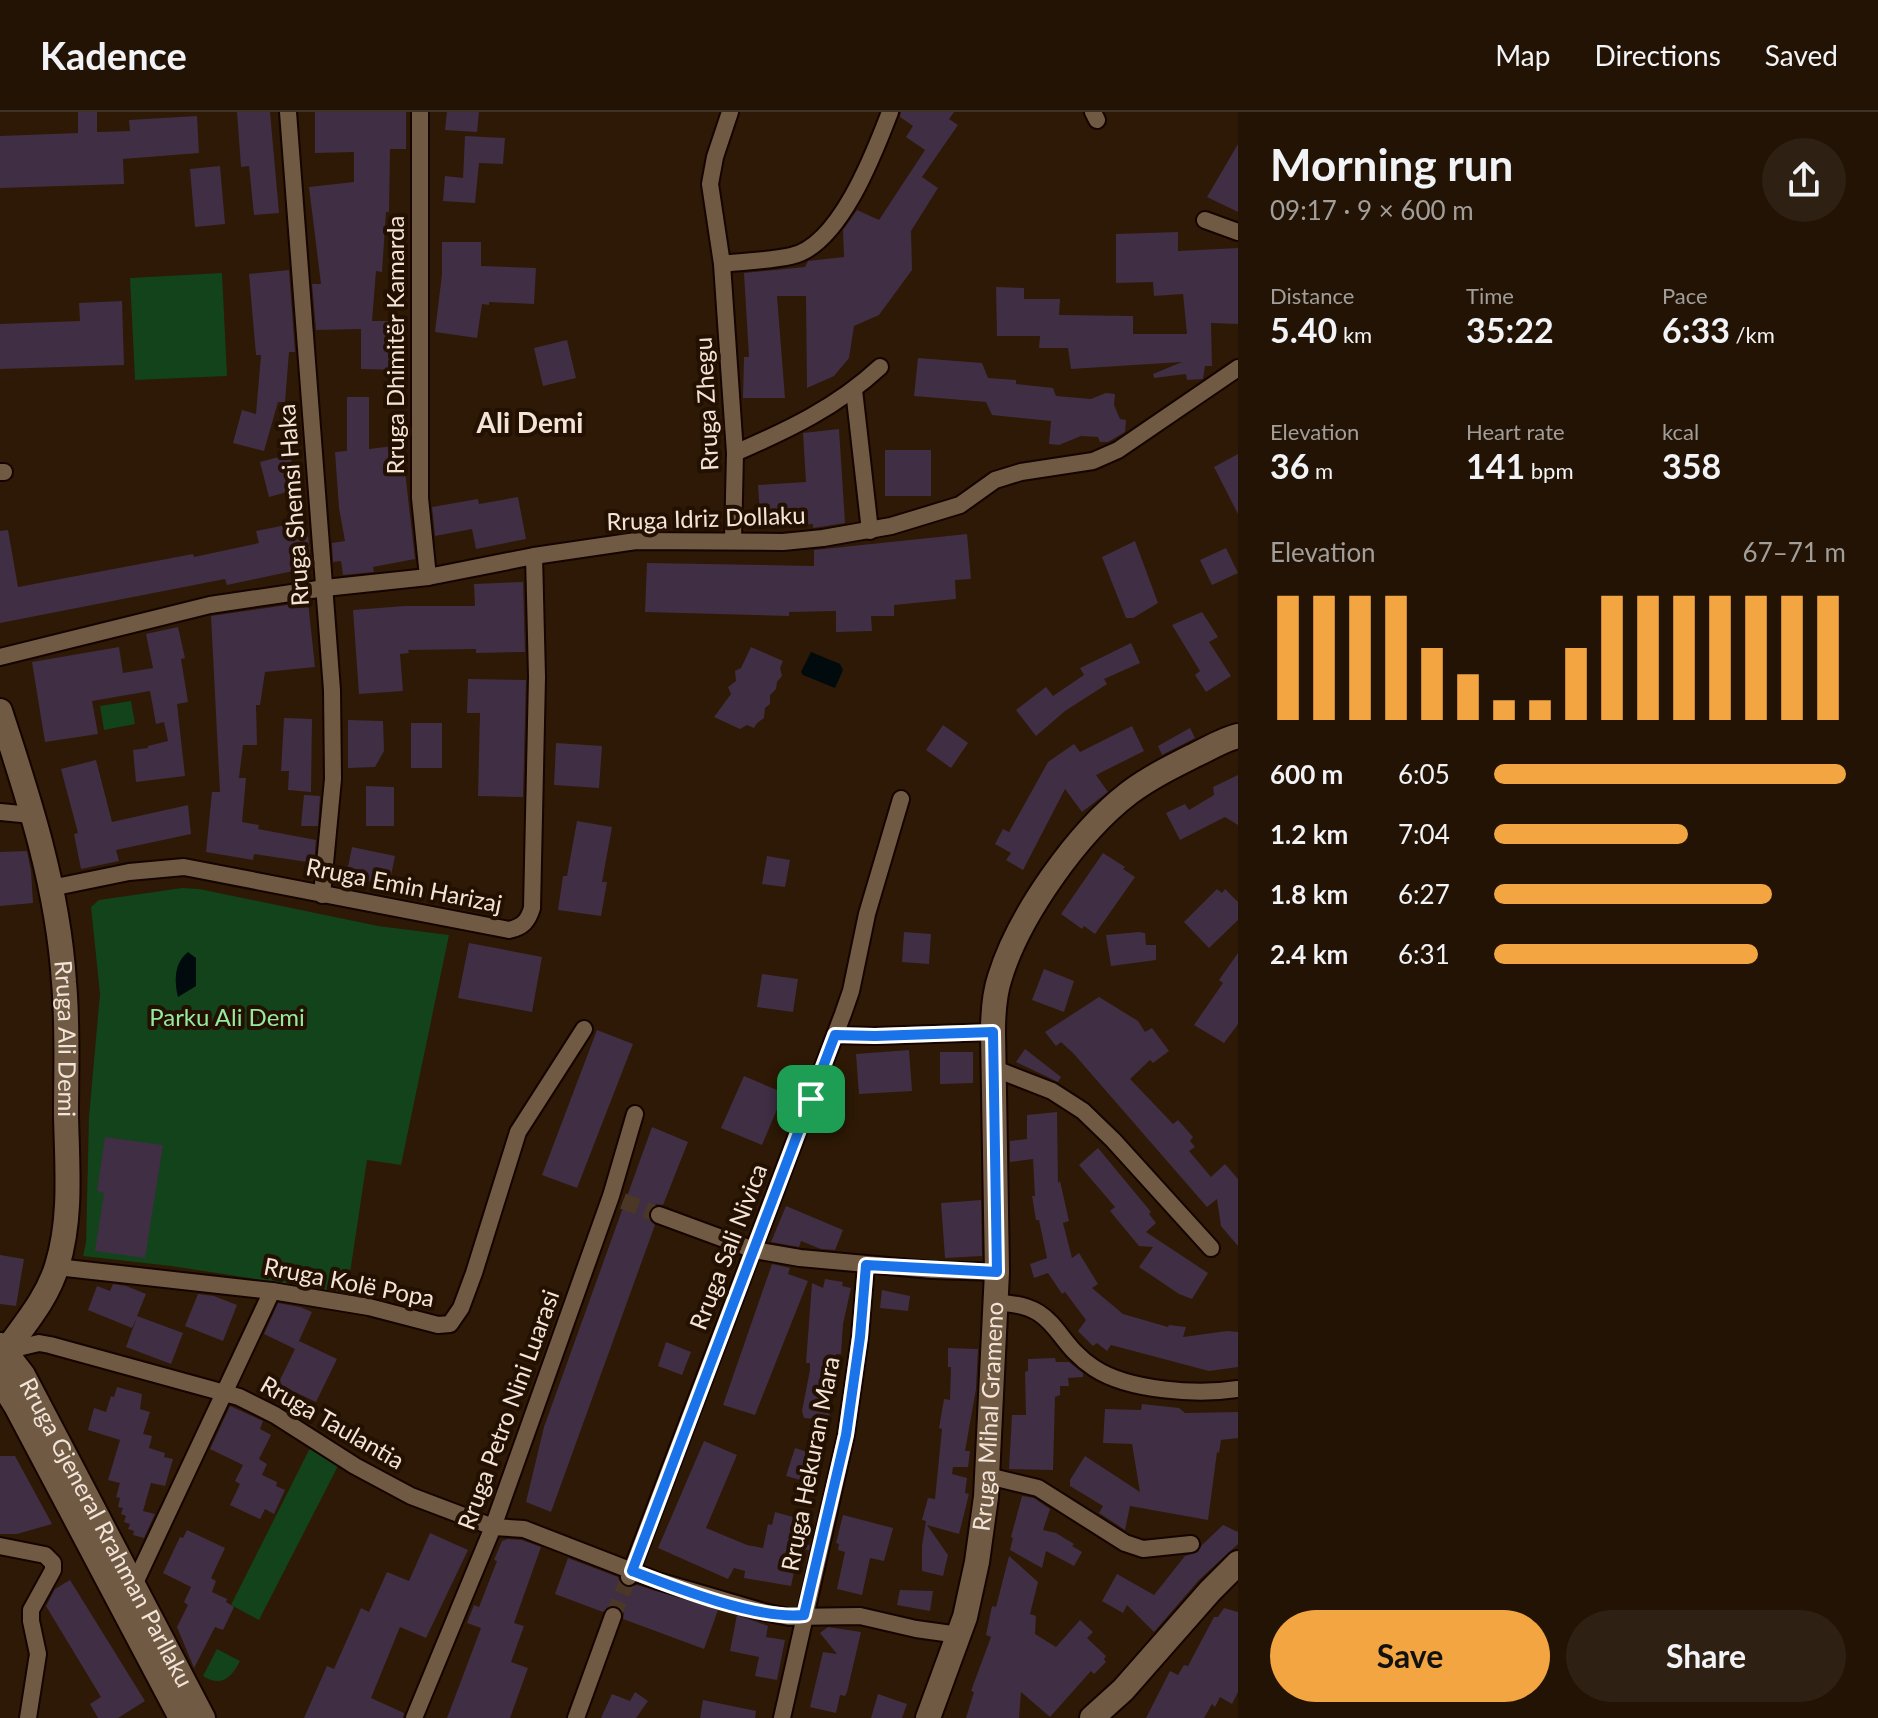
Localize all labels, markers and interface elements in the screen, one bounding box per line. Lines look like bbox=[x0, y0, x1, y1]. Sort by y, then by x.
text: Kadence bbox=[40, 32, 187, 78]
text: Map bbox=[1495, 38, 1550, 72]
text: Directions bbox=[1594, 38, 1721, 72]
text: Saved bbox=[1765, 38, 1838, 72]
text: Morning run bbox=[1270, 138, 1513, 190]
button: share bbox=[1762, 138, 1846, 222]
text: 09:17 · 9 × 600 m bbox=[1270, 194, 1474, 226]
street label: Rruga Dhimitër Kamarda bbox=[380, 216, 409, 474]
text: Distance bbox=[1270, 282, 1354, 309]
text: Time bbox=[1466, 282, 1514, 309]
text: Pace bbox=[1662, 282, 1708, 309]
text: 5.40 bbox=[1270, 309, 1337, 350]
text: 35:22 bbox=[1466, 309, 1554, 350]
text: 6:33 bbox=[1662, 309, 1730, 350]
text: km bbox=[1337, 321, 1372, 348]
text: /km bbox=[1730, 321, 1775, 348]
street label: Rruga Zhegu bbox=[688, 336, 723, 472]
street label: Rruga Shemsi Haka bbox=[271, 403, 314, 607]
district label: Ali Demi bbox=[476, 405, 583, 439]
text: Elevation bbox=[1270, 418, 1359, 445]
text: Heart rate bbox=[1466, 418, 1565, 445]
text: kcal bbox=[1662, 418, 1699, 445]
text: 36 bbox=[1270, 445, 1309, 486]
text: 141 bbox=[1466, 445, 1525, 486]
text: 358 bbox=[1662, 445, 1721, 486]
text: m bbox=[1309, 457, 1333, 484]
text: bpm bbox=[1525, 457, 1574, 484]
street label: Rruga Idriz Dollaku bbox=[606, 500, 806, 535]
text: Elevation bbox=[1270, 536, 1376, 568]
text: 67–71 m bbox=[1743, 536, 1846, 568]
text: 600 m bbox=[1270, 758, 1343, 790]
text: 6:05 bbox=[1398, 758, 1450, 790]
text: 1.2 km bbox=[1270, 818, 1348, 850]
text: 7:04 bbox=[1398, 818, 1450, 850]
street label: Rruga Emin Harizaj bbox=[304, 851, 505, 918]
text: 1.8 km bbox=[1270, 878, 1348, 910]
text: 6:27 bbox=[1398, 878, 1450, 910]
text: 2.4 km bbox=[1270, 938, 1348, 970]
text: 6:31 bbox=[1398, 938, 1450, 970]
street label: Rruga Ali Demi bbox=[49, 959, 83, 1117]
park label: Parku Ali Demi bbox=[149, 1002, 305, 1031]
pin bbox=[777, 1065, 845, 1133]
icon: arrive bbox=[789, 1077, 833, 1121]
street label: Rruga Sali Nivica bbox=[683, 1159, 773, 1334]
street label: Rruga Kolë Popa bbox=[261, 1251, 437, 1312]
street label: Rruga Petro Nini Luarasi bbox=[451, 1286, 565, 1533]
street label: Rruga Mihal Grameno bbox=[965, 1301, 1009, 1533]
street label: Rruga Hekuran Mara bbox=[774, 1354, 845, 1574]
street label: Rruga Taulantia bbox=[256, 1369, 410, 1475]
street label: Rruga Gjeneral Rrahman Parllaku bbox=[14, 1372, 200, 1692]
button: Save bbox=[1270, 1610, 1550, 1702]
button: Share bbox=[1566, 1610, 1846, 1702]

